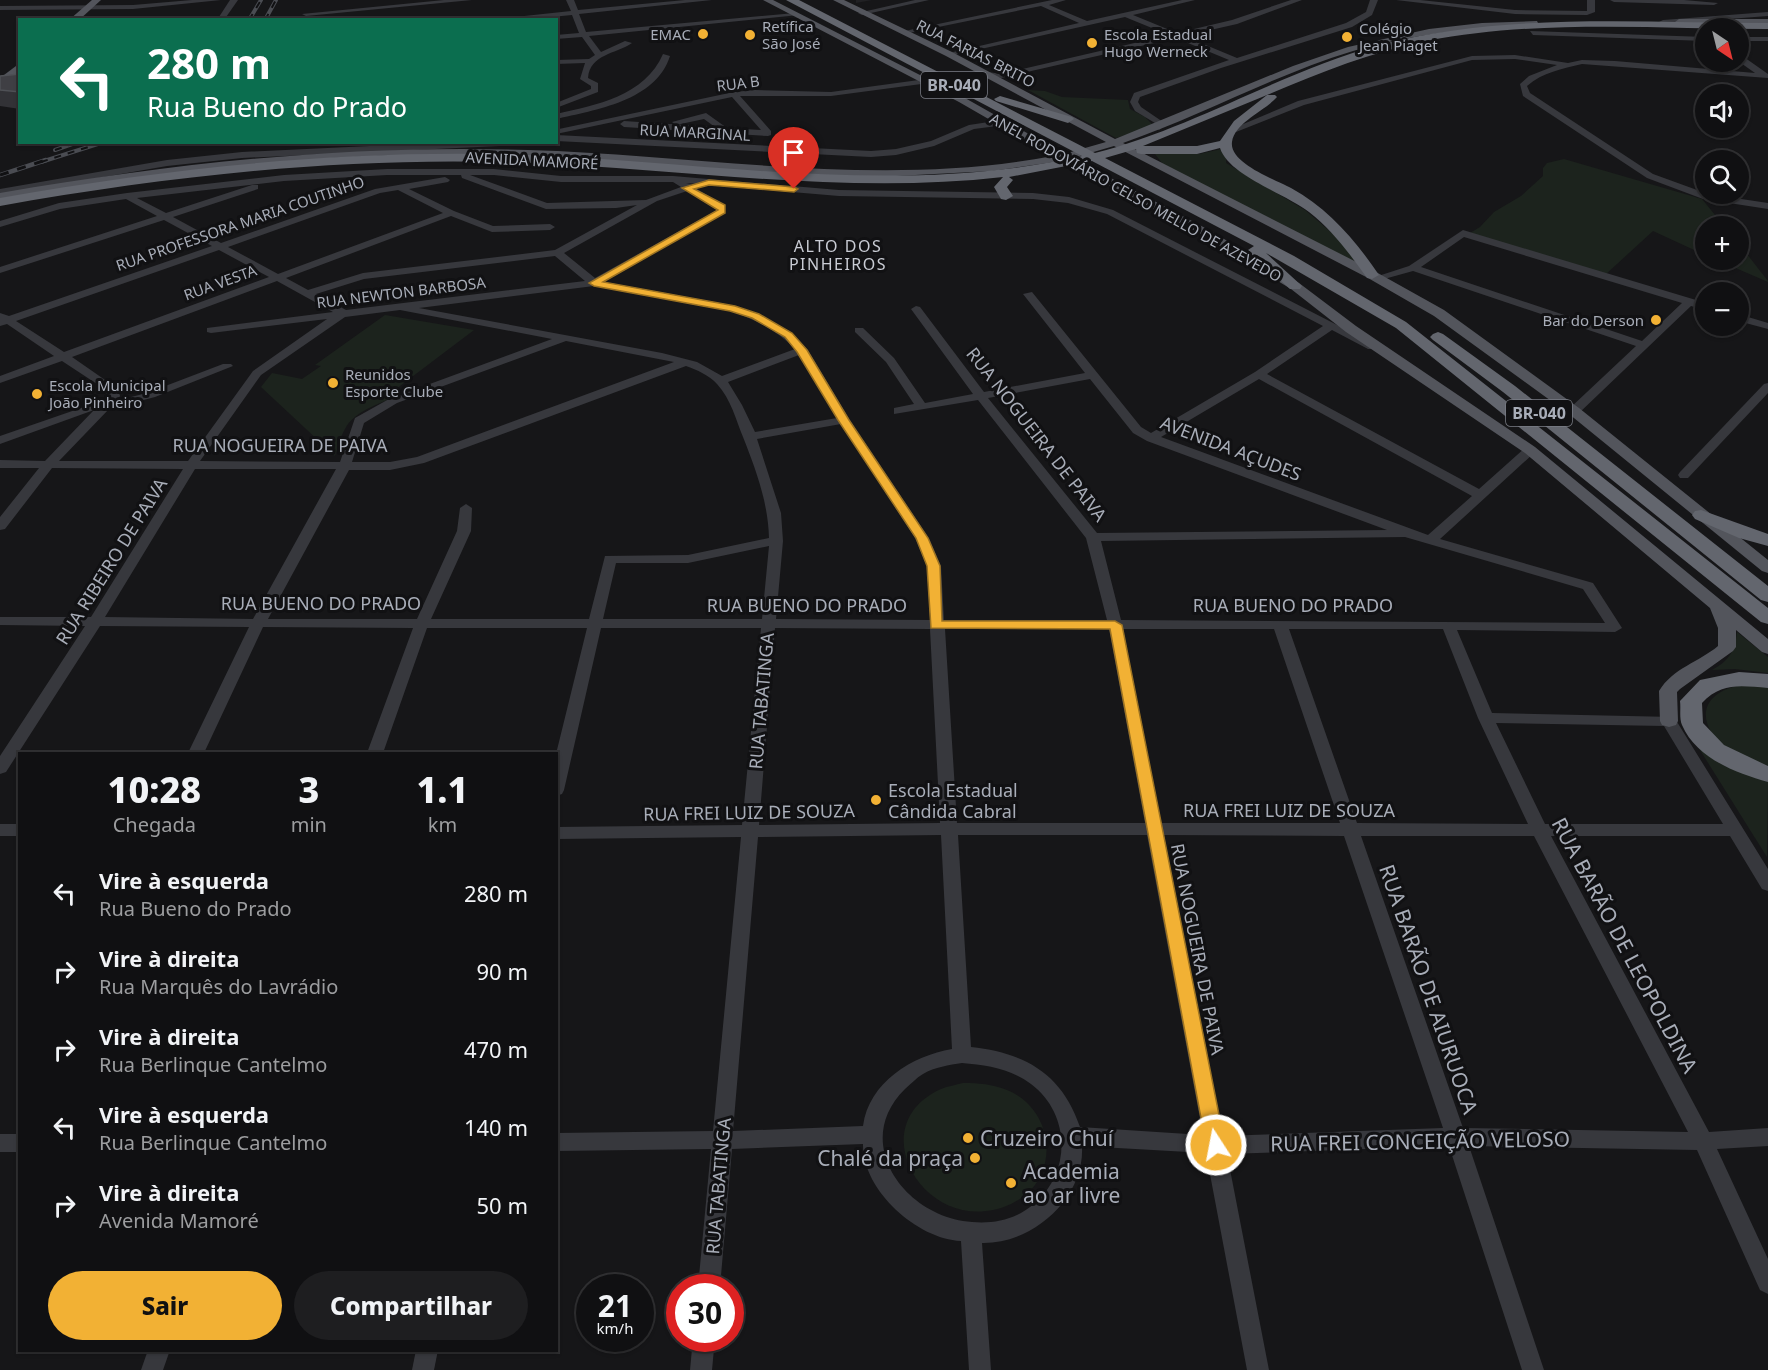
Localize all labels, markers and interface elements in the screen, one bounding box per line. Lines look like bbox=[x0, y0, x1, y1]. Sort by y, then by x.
street label: RUA FARIAS BRITO bbox=[913, 14, 1039, 92]
place label: Retífica São José bbox=[762, 16, 820, 53]
place label: Colégio Jean Piaget bbox=[1357, 18, 1438, 55]
north arrow bbox=[1695, 18, 1749, 72]
map controls bbox=[1695, 18, 1749, 336]
place label: EMAC bbox=[650, 24, 692, 44]
place label: Escola Estadual Hugo Werneck bbox=[1104, 24, 1212, 61]
marker: EMAC bbox=[696, 27, 710, 41]
marker: Retífica São José bbox=[743, 28, 757, 42]
marker: Colégio Jean Piaget bbox=[1340, 30, 1354, 44]
text: 280 m bbox=[147, 34, 271, 91]
marker: Escola Estadual Hugo Werneck bbox=[1085, 36, 1099, 50]
icon: left bbox=[48, 42, 126, 120]
street label: RUA B bbox=[715, 70, 761, 96]
road number: BR-040 bbox=[921, 72, 987, 98]
button: sound bbox=[1695, 84, 1749, 138]
text: Rua Bueno do Prado bbox=[147, 88, 407, 125]
street label: ANEL RODOVIÁRIO CELSO MELLO DE AZEVEDO bbox=[987, 108, 1285, 286]
street label: RUA MARGINAL bbox=[639, 119, 751, 145]
pin bbox=[768, 127, 819, 189]
icon: arrive bbox=[777, 136, 810, 169]
street label: AVENIDA MAMORÉ bbox=[465, 147, 599, 173]
button: search bbox=[1695, 150, 1749, 204]
street label: RUA PROFESSORA MARIA COUTINHO bbox=[113, 171, 367, 275]
button: + bbox=[1695, 216, 1749, 270]
district label: ALTO DOS PINHEIROS bbox=[789, 235, 887, 275]
street label: RUA VESTA bbox=[181, 259, 260, 304]
street label: RUA NEWTON BARBOSA bbox=[315, 272, 487, 312]
button: − bbox=[1695, 282, 1749, 336]
place label: Bar do Derson bbox=[1542, 310, 1644, 330]
marker: Bar do Derson bbox=[1649, 313, 1663, 327]
street label: RUA NOGUEIRA DE PAIVA bbox=[961, 342, 1113, 526]
place label: Reunidos Esporte Clube bbox=[345, 364, 443, 401]
place label: Escola Municipal João Pinheiro bbox=[47, 375, 166, 412]
marker: Reunidos Esporte Clube bbox=[326, 376, 340, 390]
marker: Escola Municipal João Pinheiro bbox=[30, 387, 44, 401]
road number: BR-040 bbox=[1506, 400, 1572, 426]
street label: AVENIDA AÇUDES bbox=[1157, 410, 1305, 486]
street label: RUA NOGUEIRA DE PAIVA bbox=[173, 433, 388, 457]
street label: RUA RIBEIRO DE PAIVA bbox=[50, 473, 172, 649]
street label: RUA BUENO DO PRADO bbox=[221, 591, 421, 615]
street label: RUA BUENO DO PRADO bbox=[707, 593, 907, 617]
street label: RUA BUENO DO PRADO bbox=[1193, 593, 1393, 617]
street label: RUA TABATINGA bbox=[743, 631, 779, 770]
text: 10:28 bbox=[108, 765, 201, 814]
text: 3 bbox=[298, 765, 319, 814]
text: 1.1 bbox=[417, 765, 468, 814]
place label: Escola Estadual Cândida Cabral bbox=[888, 778, 1018, 823]
marker: Escola Estadual Cândida Cabral bbox=[869, 793, 883, 807]
street label: RUA FREI LUIZ DE SOUZA bbox=[643, 798, 856, 826]
street label: RUA FREI LUIZ DE SOUZA bbox=[1183, 798, 1395, 822]
text: Chegada bbox=[113, 811, 196, 838]
text: min bbox=[291, 811, 327, 838]
text: km bbox=[428, 811, 457, 838]
street label: RUA BARÃO DE LEOPOLDINA bbox=[1546, 812, 1705, 1078]
street label: RUA NOGUEIRA DE PAIVA bbox=[1166, 841, 1230, 1057]
street label: RUA BARÃO DE AIURUOCA bbox=[1373, 861, 1485, 1118]
text: Vire à esquerda bbox=[99, 865, 269, 895]
icon: left bbox=[48, 877, 81, 910]
text: 280 m bbox=[464, 878, 528, 908]
text: Rua Bueno do Prado bbox=[99, 895, 292, 922]
text: Vire à direita bbox=[99, 943, 239, 973]
icon: right bbox=[48, 955, 81, 988]
text: 90 m bbox=[477, 956, 528, 986]
text: Rua Marquês do Lavrádio bbox=[99, 973, 338, 1000]
text: Vire à direita bbox=[99, 1021, 239, 1051]
icon: right bbox=[48, 1033, 81, 1066]
text: 470 m bbox=[464, 1034, 528, 1064]
text: Rua Berlinque Cantelmo bbox=[99, 1051, 327, 1078]
text: Vire à esquerda bbox=[99, 1099, 269, 1129]
icon: left bbox=[48, 1111, 81, 1144]
text: 140 m bbox=[464, 1112, 528, 1142]
position arrow bbox=[1184, 1113, 1248, 1177]
street label: RUA TABATINGA bbox=[700, 1116, 736, 1255]
place label: Cruzeiro Chuí bbox=[980, 1124, 1114, 1152]
street label: RUA FREI CONCEIÇÃO VELOSO bbox=[1270, 1124, 1570, 1158]
text: Rua Berlinque Cantelmo bbox=[99, 1129, 327, 1156]
marker: Cruzeiro Chuí bbox=[961, 1131, 975, 1145]
place label: Chalé da praça bbox=[817, 1144, 963, 1172]
marker: Chalé da praça bbox=[968, 1151, 982, 1165]
place label: Academia ao ar livre bbox=[1023, 1157, 1120, 1209]
marker: Academia ao ar livre bbox=[1004, 1176, 1018, 1190]
text: Vire à direita bbox=[99, 1177, 239, 1207]
icon: right bbox=[48, 1189, 81, 1222]
text: 50 m bbox=[477, 1190, 528, 1220]
text: Avenida Mamoré bbox=[99, 1207, 259, 1234]
button: Sair bbox=[48, 1271, 282, 1340]
button: Compartilhar bbox=[294, 1271, 528, 1340]
speed limit sign: 30 bbox=[666, 1274, 744, 1352]
text: 21 bbox=[598, 1285, 632, 1326]
text: km/h bbox=[597, 1318, 633, 1338]

